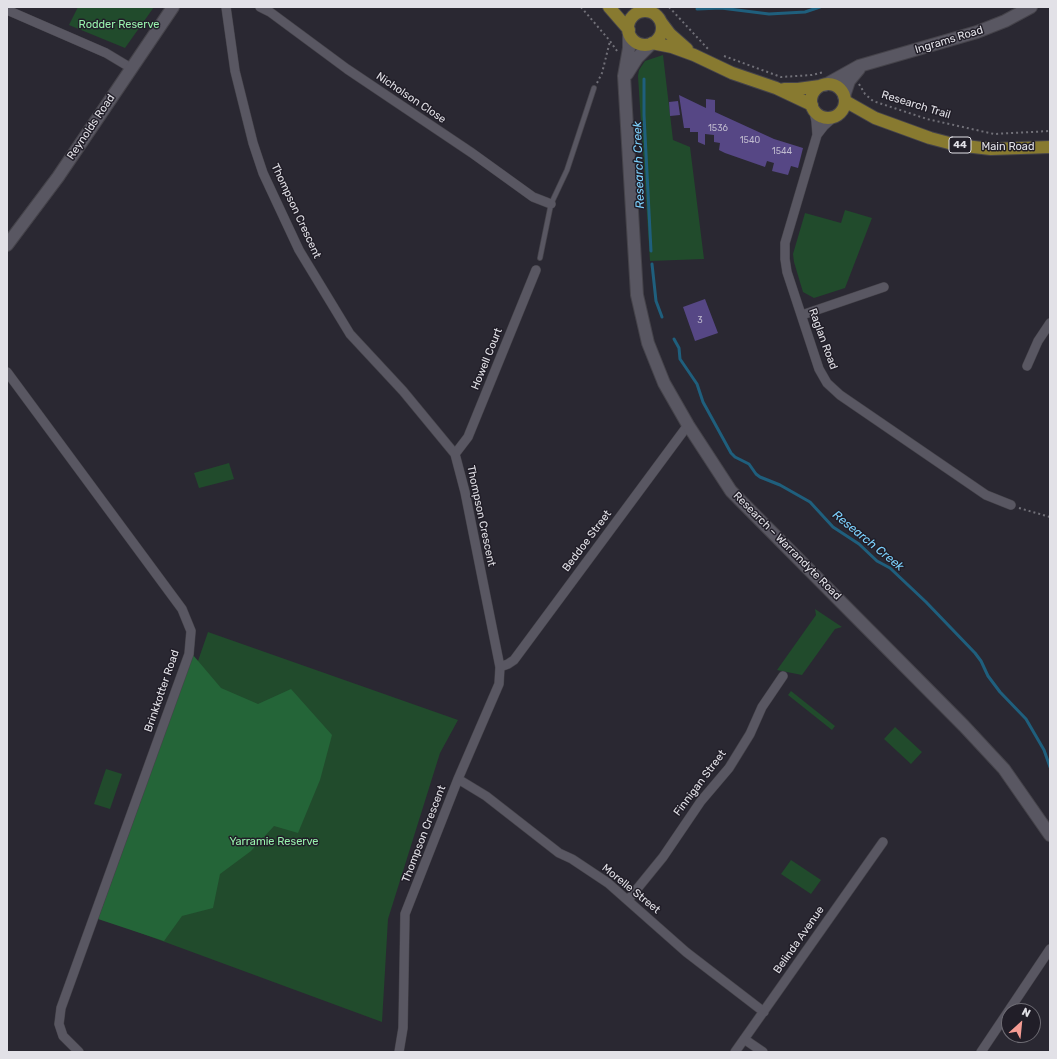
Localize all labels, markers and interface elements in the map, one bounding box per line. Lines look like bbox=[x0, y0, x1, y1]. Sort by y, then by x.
park label: Rodder Reserve bbox=[79, 18, 159, 32]
street label: Ingrams Road bbox=[913, 23, 985, 57]
street label: Nicholson Close bbox=[374, 70, 448, 126]
street label: Research Trail bbox=[880, 88, 952, 122]
street label: Reynolds Road bbox=[64, 92, 118, 162]
water label: Research Creek bbox=[630, 121, 648, 209]
house number: 1536 bbox=[708, 123, 728, 133]
house number: 1540 bbox=[740, 135, 760, 145]
road number: 44 bbox=[949, 137, 971, 153]
street label: Main Road bbox=[982, 140, 1034, 154]
house number: 1544 bbox=[772, 146, 792, 156]
street label: Thompson Crescent bbox=[268, 162, 324, 260]
street label: Raglan Road bbox=[806, 307, 840, 371]
house number: 3 bbox=[697, 315, 703, 325]
street label: Howell Court bbox=[469, 326, 505, 392]
street label: Thompson Crescent bbox=[464, 464, 498, 568]
street label: Research – Warrandyte Road bbox=[730, 489, 844, 603]
street label: Beddoe Street bbox=[560, 508, 614, 574]
water label: Research Creek bbox=[829, 508, 907, 574]
street label: Brinkkotter Road bbox=[142, 648, 182, 734]
street label: Finnigan Street bbox=[671, 748, 729, 818]
street label: Thompson Crescent bbox=[399, 784, 449, 884]
park label: Yarramie Reserve bbox=[229, 835, 319, 849]
street label: Morelle Street bbox=[599, 861, 663, 917]
street label: Belinda Avenue bbox=[771, 904, 827, 976]
north arrow bbox=[1001, 1003, 1041, 1043]
text: N bbox=[1020, 1005, 1033, 1020]

